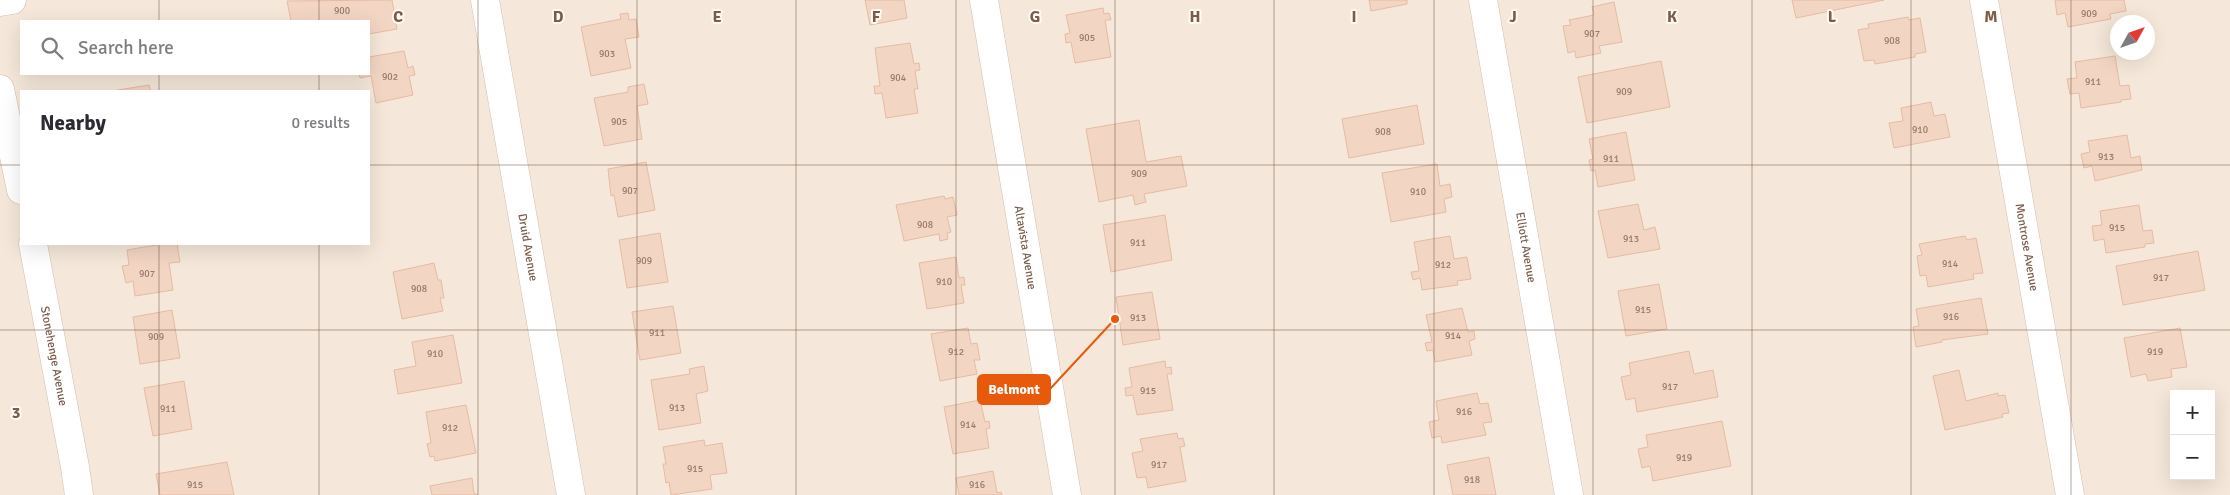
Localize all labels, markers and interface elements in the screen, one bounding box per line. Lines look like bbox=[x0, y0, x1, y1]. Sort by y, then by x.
house number: 900 bbox=[334, 5, 350, 17]
text: C bbox=[393, 7, 403, 27]
text: D bbox=[553, 7, 564, 27]
text: E bbox=[712, 7, 722, 27]
text: F bbox=[872, 7, 881, 27]
text: G bbox=[1030, 7, 1040, 27]
text: H bbox=[1190, 7, 1200, 27]
text: I bbox=[1351, 7, 1357, 27]
text: J bbox=[1509, 7, 1517, 27]
text: K bbox=[1667, 7, 1677, 27]
text: L bbox=[1828, 7, 1837, 27]
text: M bbox=[1984, 7, 1998, 27]
house number: 909 bbox=[2081, 8, 2097, 20]
north arrow bbox=[2110, 15, 2155, 60]
search box bbox=[20, 20, 370, 75]
house number: 907 bbox=[1584, 28, 1600, 40]
house number: 905 bbox=[1079, 32, 1095, 44]
icon: search bbox=[38, 34, 66, 62]
house number: 908 bbox=[1884, 35, 1900, 47]
text: Search here bbox=[78, 36, 174, 60]
house number: 903 bbox=[599, 48, 615, 60]
house number: 902 bbox=[382, 71, 398, 83]
house number: 904 bbox=[890, 72, 907, 84]
house number: 911 bbox=[2085, 76, 2101, 88]
house number: 909 bbox=[1616, 86, 1632, 98]
text: Nearby bbox=[40, 110, 106, 136]
text: 0 results bbox=[291, 113, 350, 133]
house number: 905 bbox=[611, 116, 627, 128]
house number: 910 bbox=[1912, 124, 1928, 136]
house number: 908 bbox=[1375, 126, 1391, 138]
house number: 913 bbox=[2098, 151, 2114, 163]
house number: 911 bbox=[1603, 153, 1619, 165]
house number: 909 bbox=[1131, 168, 1147, 180]
house number: 907 bbox=[622, 185, 638, 197]
house number: 910 bbox=[1410, 186, 1426, 198]
street label: Montrose Avenue bbox=[2012, 202, 2042, 292]
street label: Altavista Avenue bbox=[1011, 204, 1040, 291]
street label: Elliott Avenue bbox=[1512, 211, 1539, 284]
street label: Druid Avenue bbox=[515, 212, 541, 282]
house number: 908 bbox=[917, 219, 933, 231]
house number: 915 bbox=[2109, 222, 2125, 234]
house number: 913 bbox=[1623, 233, 1639, 245]
house number: 911 bbox=[1130, 237, 1146, 249]
house number: 909 bbox=[636, 255, 652, 267]
house number: 914 bbox=[1942, 258, 1959, 270]
house number: 912 bbox=[1435, 259, 1451, 271]
house number: 907 bbox=[139, 268, 155, 280]
house number: 917 bbox=[2153, 272, 2169, 284]
house number: 910 bbox=[936, 276, 952, 288]
house number: 908 bbox=[411, 283, 427, 295]
house number: 915 bbox=[1635, 304, 1651, 316]
street label: Stonehenge Avenue bbox=[37, 305, 71, 407]
house number: 916 bbox=[1943, 311, 1959, 323]
house number: 913 bbox=[1130, 312, 1146, 324]
house number: 911 bbox=[649, 327, 665, 339]
house number: 914 bbox=[1445, 330, 1462, 342]
house number: 909 bbox=[148, 331, 164, 343]
house number: 912 bbox=[948, 346, 964, 358]
house number: 919 bbox=[2147, 346, 2163, 358]
house number: 910 bbox=[427, 348, 443, 360]
callout: Belmont bbox=[978, 375, 1050, 404]
text: Belmont bbox=[988, 381, 1040, 398]
house number: 917 bbox=[1662, 381, 1678, 393]
house number: 915 bbox=[1140, 385, 1156, 397]
map controls bbox=[2170, 390, 2215, 480]
button: + bbox=[2170, 390, 2215, 435]
house number: 913 bbox=[669, 402, 685, 414]
text: 3 bbox=[12, 403, 20, 423]
house number: 911 bbox=[160, 403, 176, 415]
house number: 916 bbox=[1456, 406, 1472, 418]
house number: 914 bbox=[960, 419, 977, 431]
house number: 912 bbox=[442, 422, 458, 434]
button: − bbox=[2170, 435, 2215, 480]
house number: 919 bbox=[1676, 452, 1692, 464]
house number: 917 bbox=[1151, 459, 1167, 471]
house number: 915 bbox=[687, 463, 703, 475]
house number: 918 bbox=[1464, 474, 1480, 486]
house number: 915 bbox=[187, 479, 203, 491]
house number: 916 bbox=[969, 479, 985, 491]

